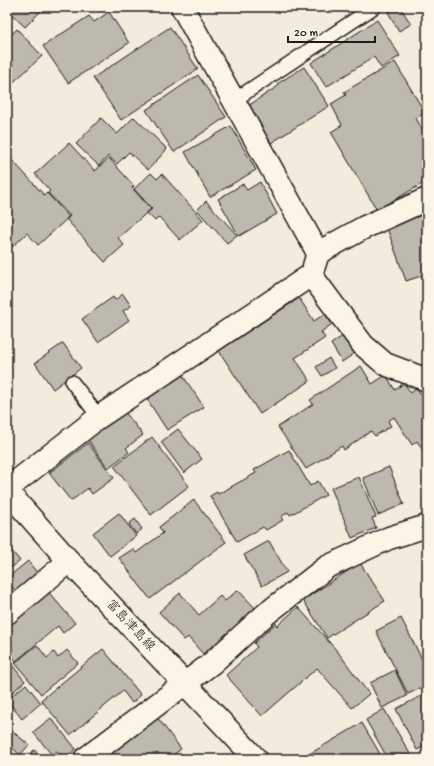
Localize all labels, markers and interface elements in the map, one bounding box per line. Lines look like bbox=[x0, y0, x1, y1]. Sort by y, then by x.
scale bar bbox=[288, 18, 375, 44]
text: 20 m bbox=[294, 27, 319, 41]
street label: 富島津島線 bbox=[102, 597, 158, 656]

